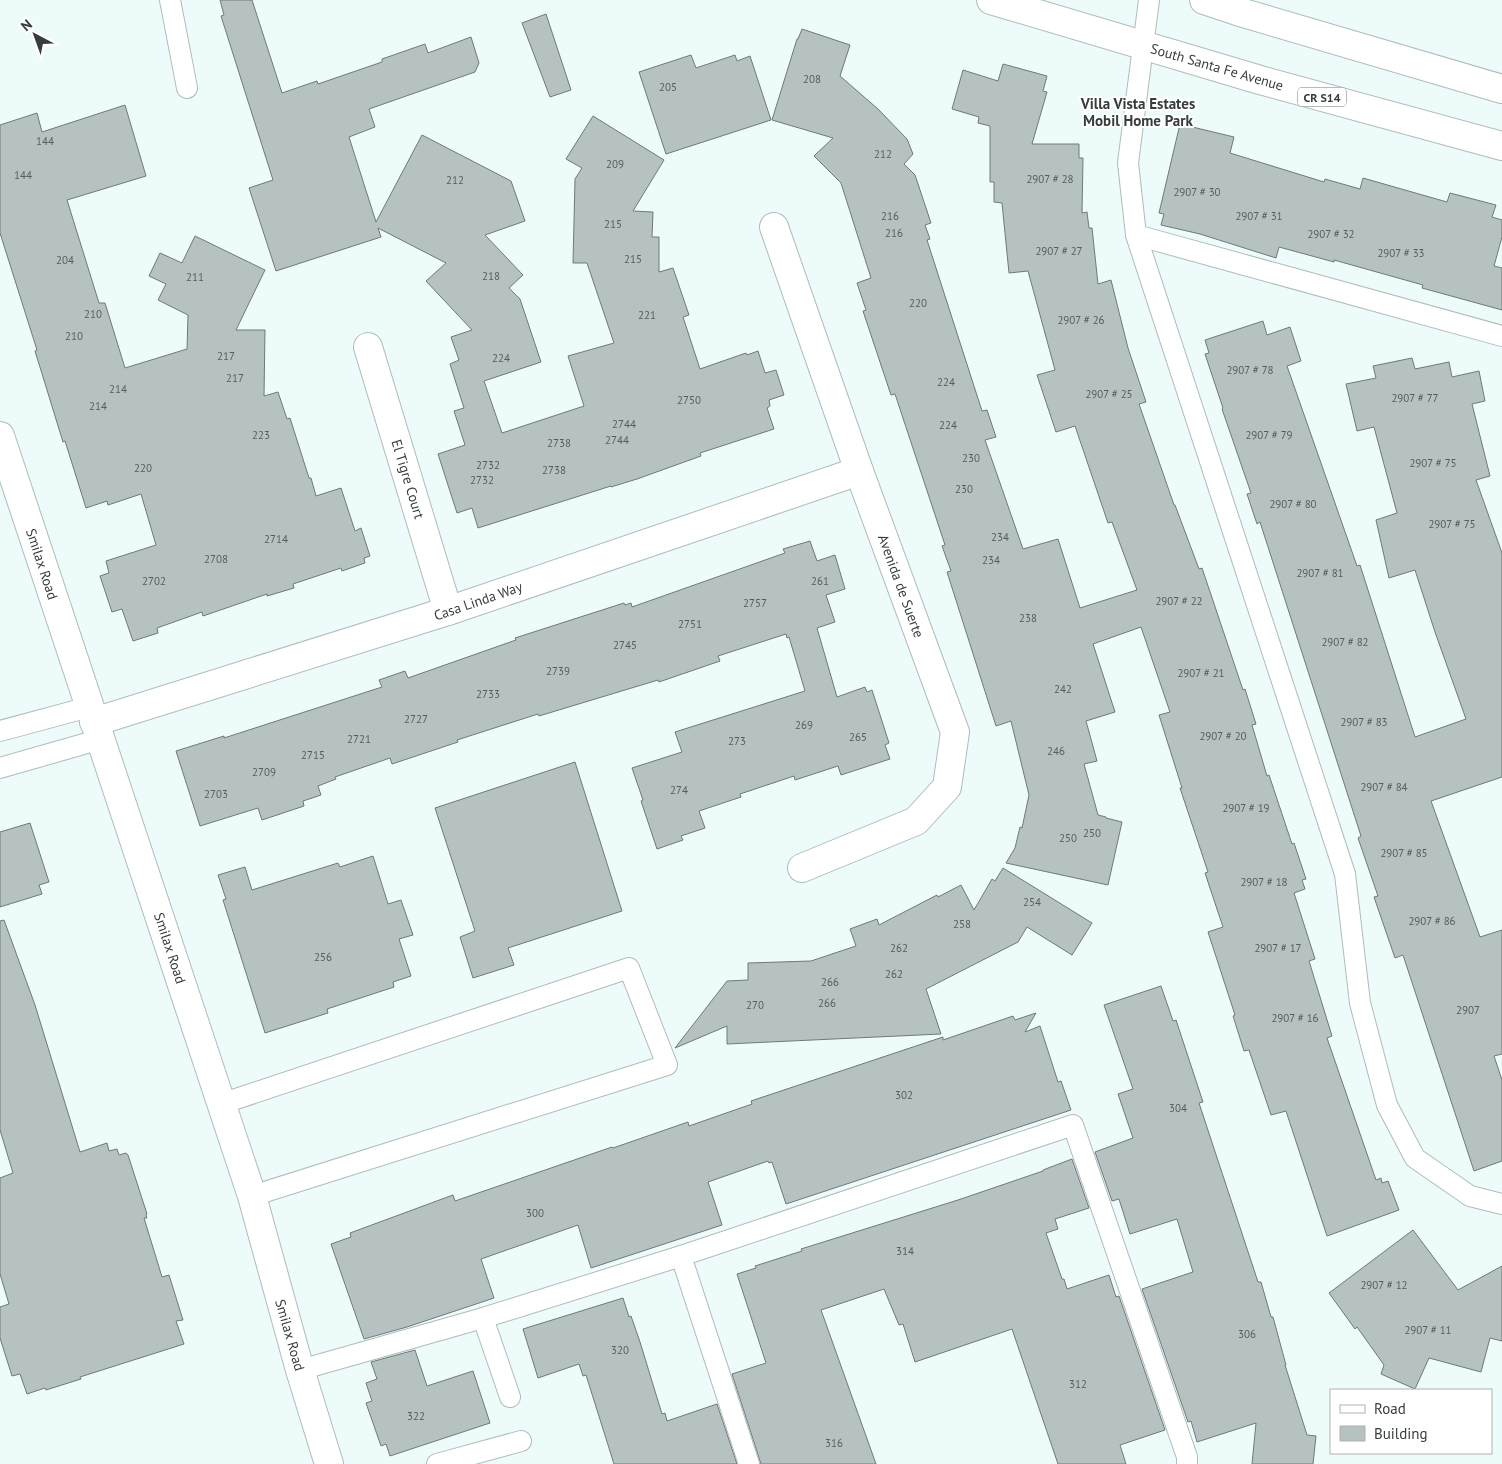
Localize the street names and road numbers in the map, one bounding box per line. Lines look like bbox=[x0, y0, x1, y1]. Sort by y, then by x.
street label: South Santa Fe Avenue bbox=[1148, 39, 1286, 95]
road number: CR S14 bbox=[1298, 88, 1346, 106]
street label: El Tigre Court bbox=[387, 437, 429, 521]
street label: Smilax Road bbox=[22, 526, 62, 602]
street label: Avenida de Suerte bbox=[874, 532, 928, 640]
street label: Casa Linda Way bbox=[431, 577, 525, 625]
street label: Smilax Road bbox=[150, 910, 190, 986]
street label: Smilax Road bbox=[271, 1297, 309, 1373]

